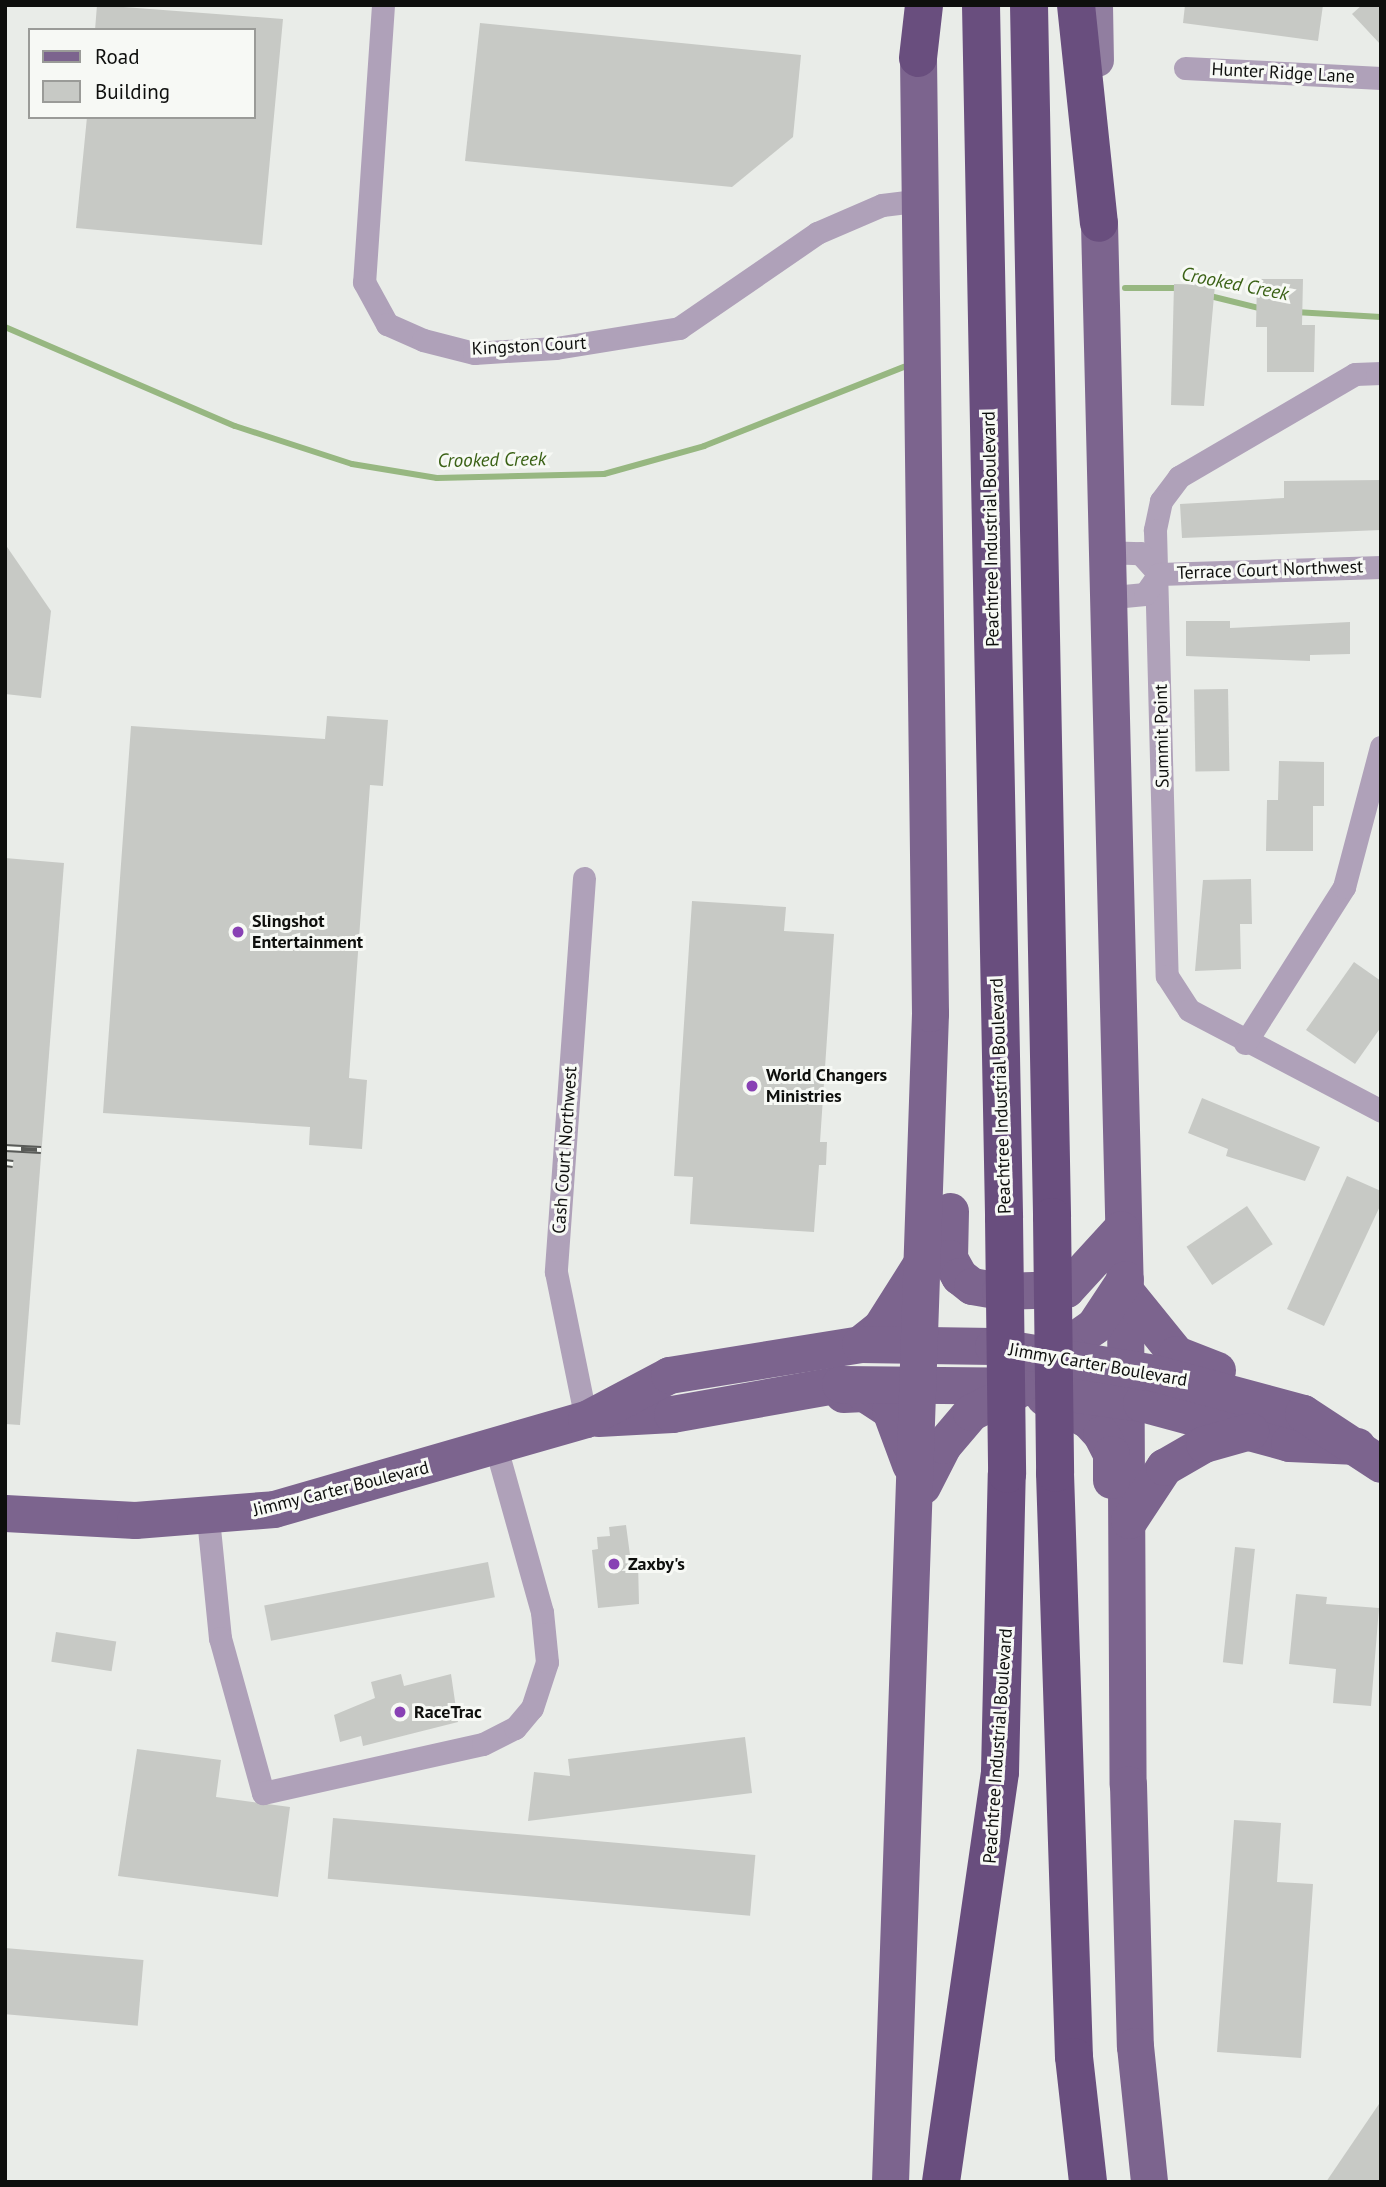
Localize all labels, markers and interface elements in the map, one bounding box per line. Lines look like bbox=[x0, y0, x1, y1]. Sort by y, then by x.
legend bbox=[28, 28, 256, 119]
text: Road bbox=[95, 43, 139, 70]
street label: Hunter Ridge Lane bbox=[1211, 58, 1355, 88]
text: Building bbox=[95, 78, 170, 105]
water label: Crooked Creek bbox=[1180, 262, 1290, 306]
street label: Kingston Court bbox=[471, 332, 587, 360]
street label: Peachtree Industrial Boulevard bbox=[978, 411, 1004, 647]
water label: Crooked Creek bbox=[437, 448, 547, 472]
street label: Terrace Court Northwest bbox=[1176, 556, 1364, 584]
street label: Summit Point bbox=[1150, 684, 1174, 788]
place label: Slingshot Entertainment bbox=[252, 911, 363, 954]
marker: Slingshot Entertainment bbox=[230, 924, 246, 940]
street label: Peachtree Industrial Boulevard bbox=[986, 978, 1016, 1214]
street label: Cash Court Northwest bbox=[548, 1065, 582, 1235]
place label: World Changers Ministries bbox=[766, 1065, 887, 1108]
marker: World Changers Ministries bbox=[744, 1078, 760, 1094]
street label: Jimmy Carter Boulevard bbox=[1007, 1339, 1189, 1391]
street label: Jimmy Carter Boulevard bbox=[250, 1457, 432, 1521]
place label: Zaxby's bbox=[628, 1553, 685, 1575]
marker: Zaxby's bbox=[606, 1556, 622, 1572]
street label: Peachtree Industrial Boulevard bbox=[979, 1628, 1017, 1864]
place label: RaceTrac bbox=[414, 1701, 482, 1723]
marker: RaceTrac bbox=[392, 1704, 408, 1720]

